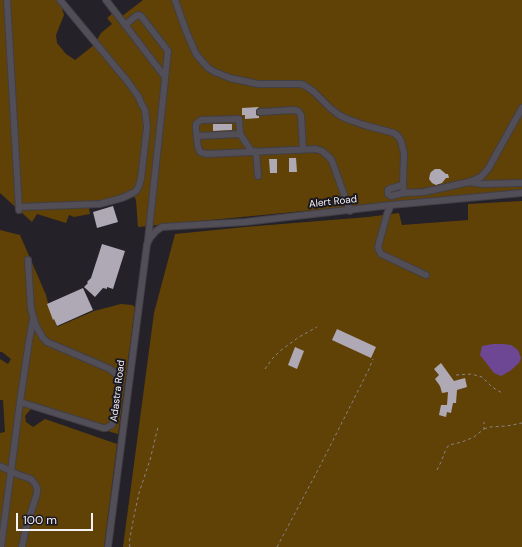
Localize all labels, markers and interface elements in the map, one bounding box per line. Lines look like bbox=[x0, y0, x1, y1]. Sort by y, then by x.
street label: Alert Road bbox=[308, 194, 358, 210]
street label: Adastra Road bbox=[108, 360, 128, 422]
scale bar bbox=[18, 505, 95, 531]
text: 100 m bbox=[23, 512, 57, 528]

